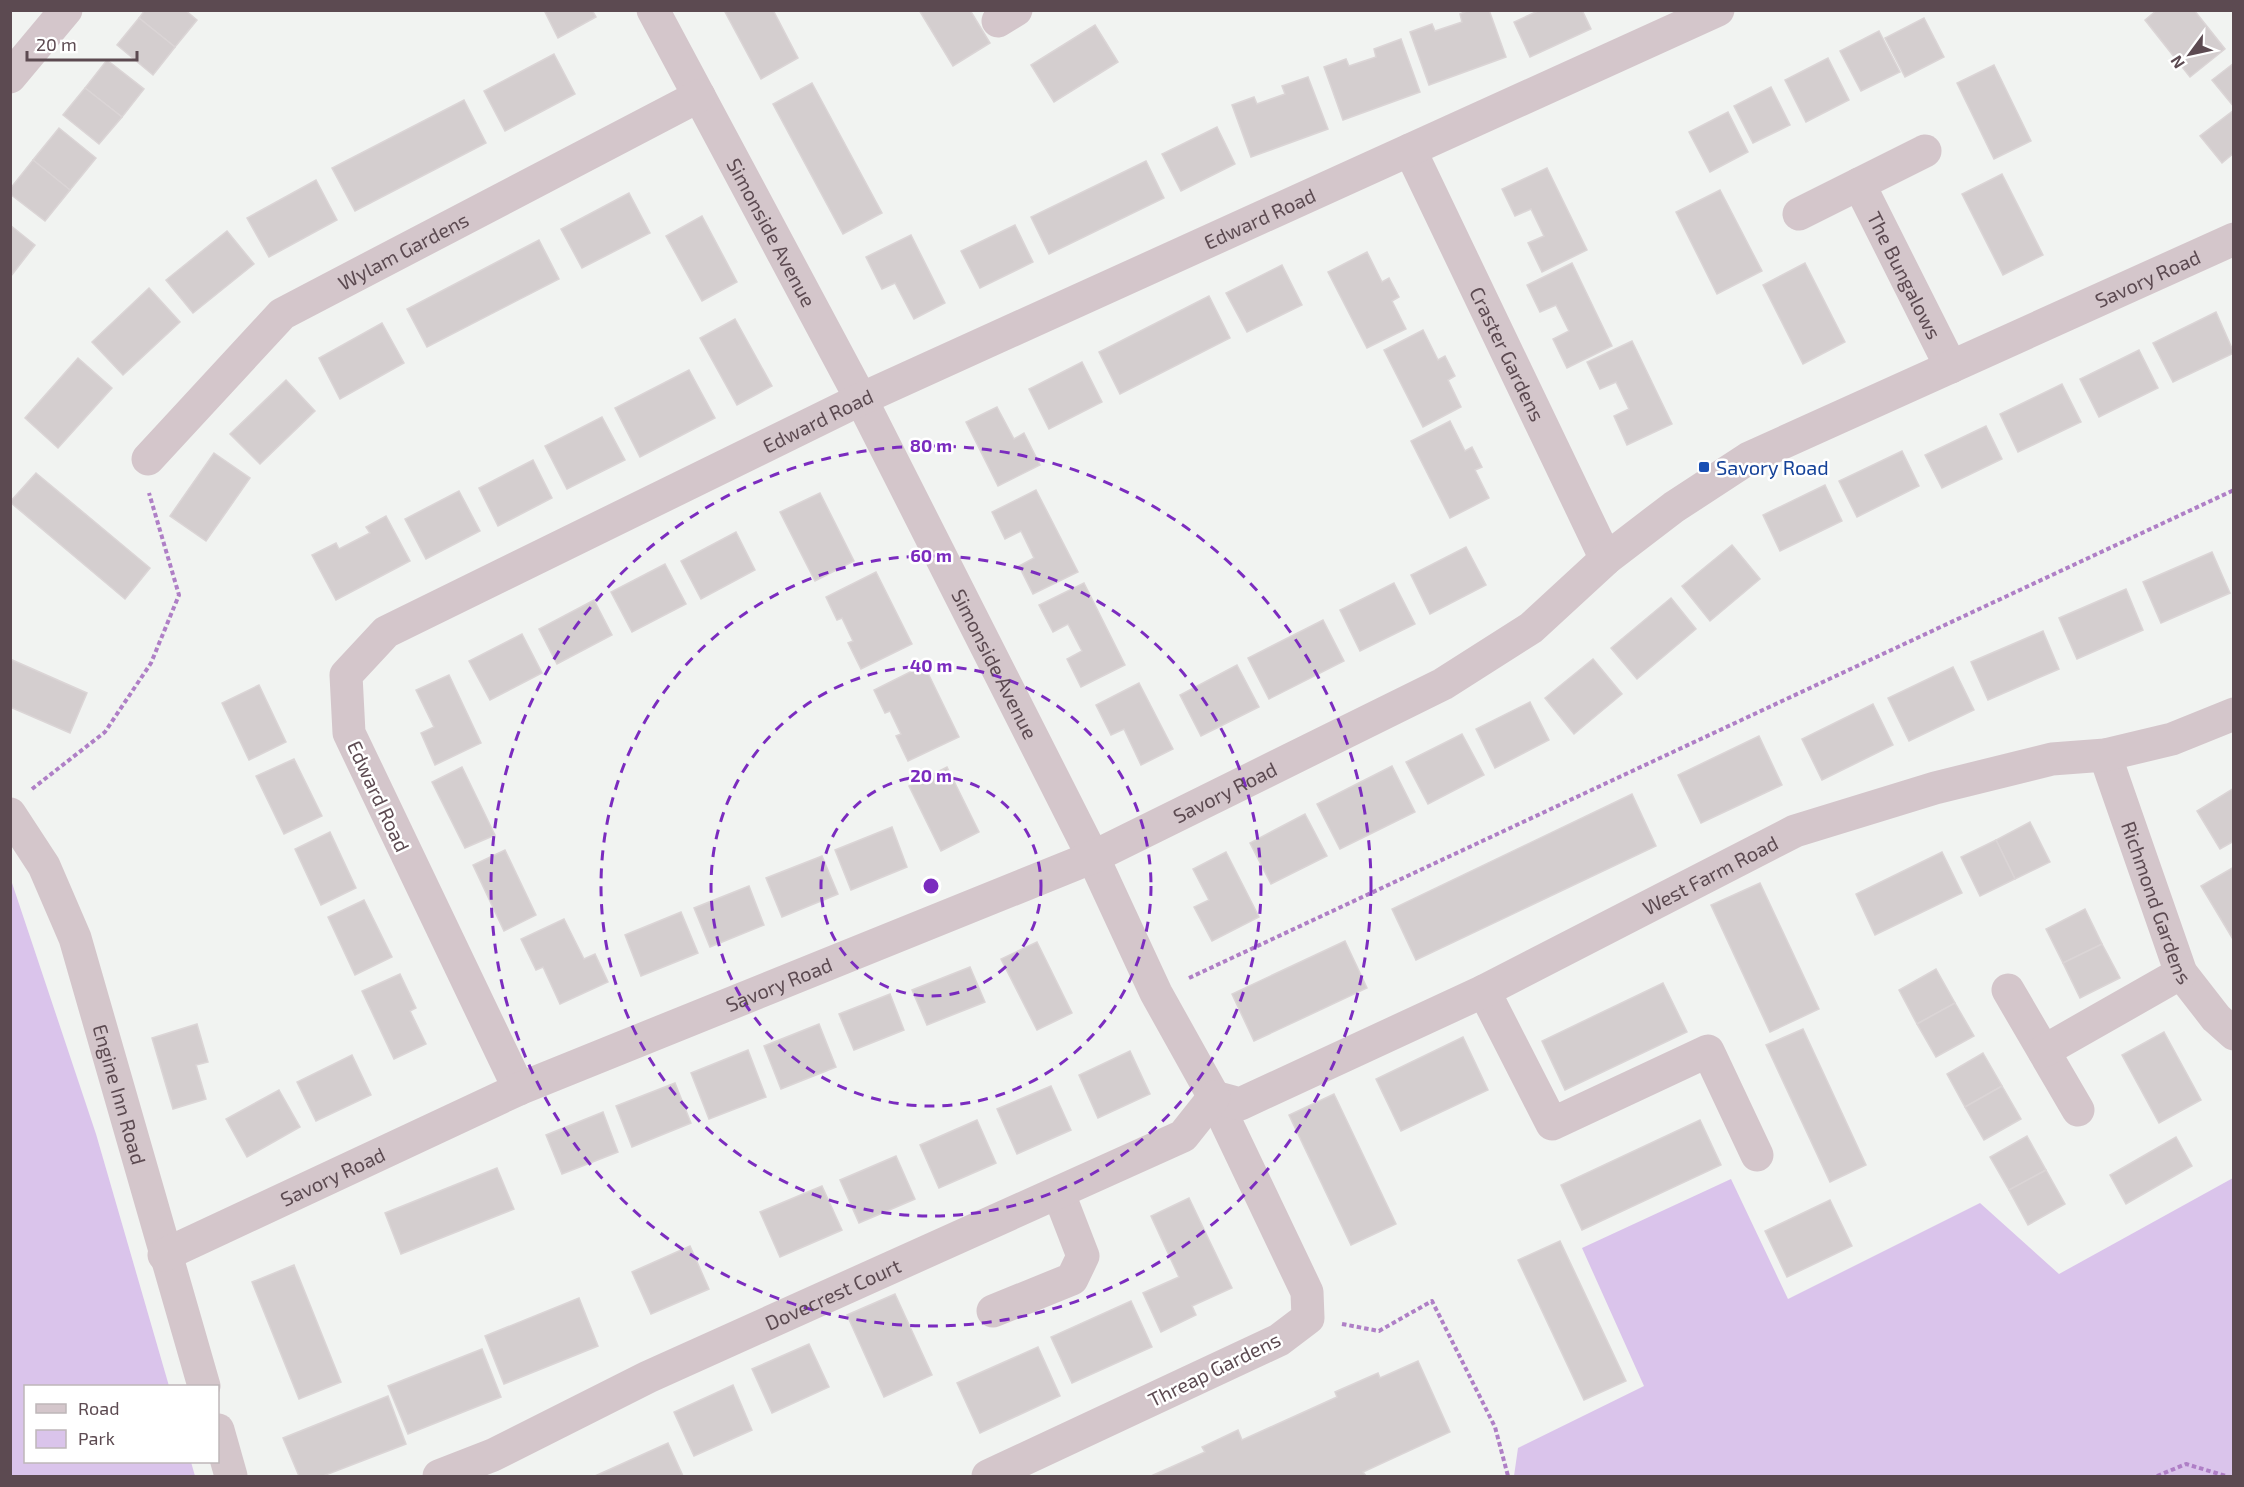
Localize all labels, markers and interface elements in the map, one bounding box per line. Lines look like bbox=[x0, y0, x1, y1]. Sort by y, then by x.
scale bar bbox=[27, 24, 136, 62]
north arrow bbox=[2160, 24, 2220, 84]
text: 20 m bbox=[36, 33, 77, 55]
text: N bbox=[2166, 52, 2188, 72]
street label: Simonside Avenue bbox=[722, 154, 821, 311]
street label: Edward Road bbox=[1200, 182, 1319, 254]
street label: Wylam Gardens bbox=[334, 207, 472, 295]
street label: The Bungalows bbox=[1863, 207, 1947, 343]
street label: Savory Road bbox=[2091, 244, 2204, 312]
street label: Craster Gardens bbox=[1465, 283, 1550, 425]
street label: Edward Road bbox=[758, 383, 877, 457]
text: 80 m bbox=[910, 434, 952, 456]
place label: Savory Road bbox=[1716, 455, 1829, 479]
marker: Savory Road bbox=[1697, 460, 1711, 474]
text: 60 m bbox=[910, 544, 952, 566]
street label: Simonside Avenue bbox=[947, 585, 1043, 743]
text: 40 m bbox=[910, 654, 952, 676]
street label: Edward Road bbox=[343, 737, 415, 855]
street label: Savory Road bbox=[1169, 756, 1281, 828]
text: 20 m bbox=[910, 764, 952, 786]
street label: Richmond Gardens bbox=[2117, 818, 2197, 989]
street label: West Farm Road bbox=[1638, 830, 1782, 919]
centre of rings bbox=[921, 876, 941, 896]
street label: Savory Road bbox=[722, 952, 835, 1016]
street label: Engine Inn Road bbox=[88, 1021, 152, 1167]
street label: Savory Road bbox=[276, 1141, 389, 1211]
street label: Dovecrest Court bbox=[761, 1253, 905, 1335]
street label: Threap Gardens bbox=[1144, 1327, 1284, 1411]
legend bbox=[24, 1385, 219, 1463]
text: Road bbox=[78, 1397, 119, 1419]
text: Park bbox=[78, 1427, 115, 1449]

